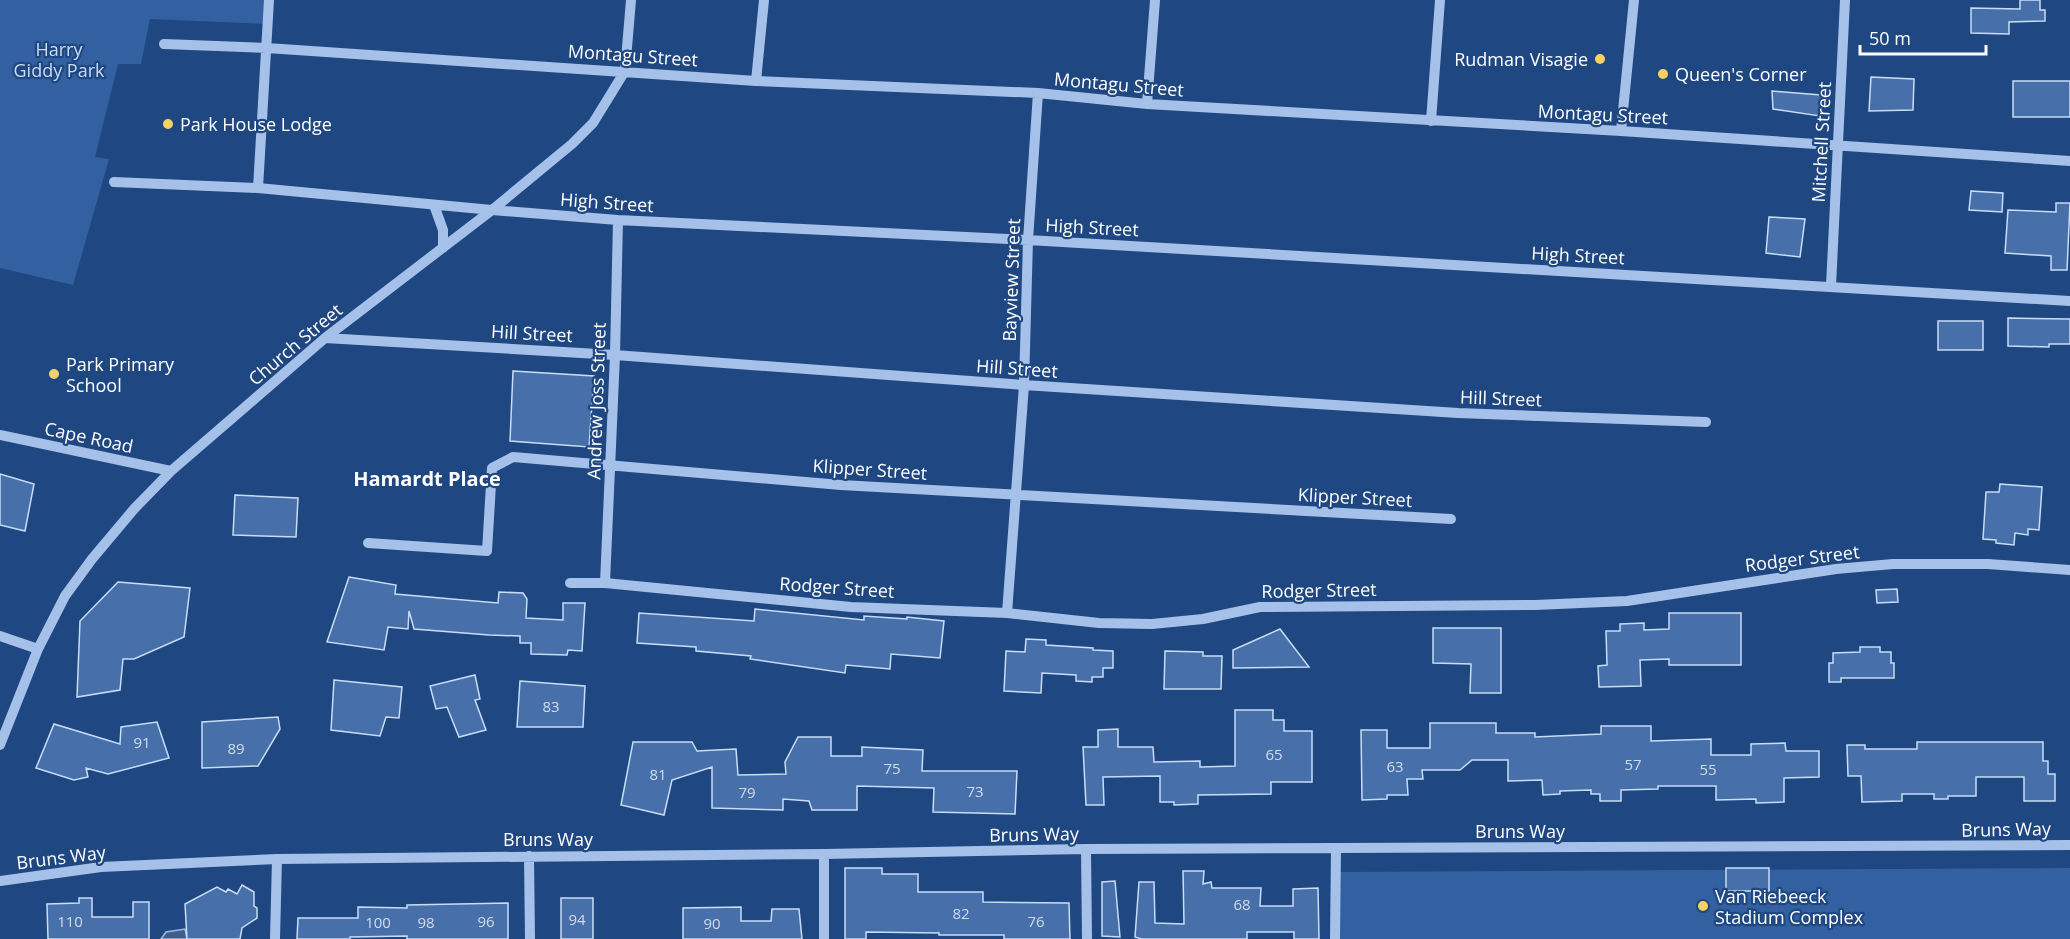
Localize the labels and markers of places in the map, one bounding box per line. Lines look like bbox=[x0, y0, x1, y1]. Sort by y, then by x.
place label: Rudman Visagie bbox=[1454, 47, 1588, 71]
marker: Rudman Visagie bbox=[1593, 52, 1607, 66]
place label: Queen's Corner bbox=[1675, 62, 1807, 86]
marker: Queen's Corner bbox=[1656, 67, 1670, 81]
place label: Park House Lodge bbox=[180, 112, 332, 136]
marker: Park House Lodge bbox=[161, 117, 175, 131]
place label: Park Primary School bbox=[66, 352, 175, 397]
marker: Park Primary School bbox=[47, 367, 61, 381]
place label: Van Riebeeck Stadium Complex bbox=[1715, 884, 1864, 929]
marker: Van Riebeeck Stadium Complex bbox=[1696, 899, 1710, 913]

